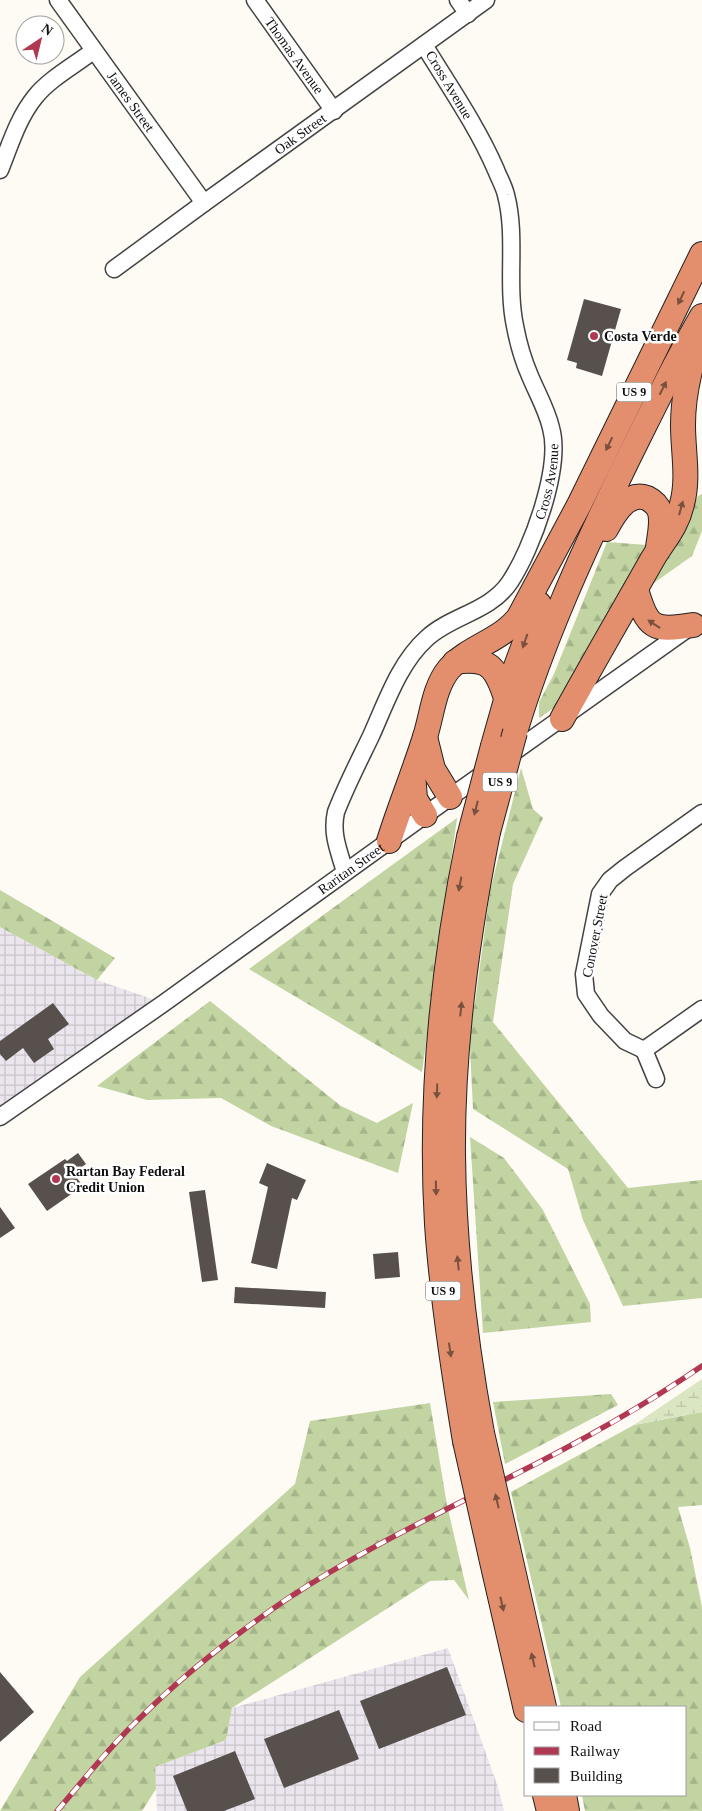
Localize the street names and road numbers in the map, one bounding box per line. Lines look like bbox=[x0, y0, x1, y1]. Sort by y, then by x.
street label: Thomas Avenue bbox=[262, 14, 327, 97]
street label: Cross Avenue bbox=[423, 48, 475, 122]
street label: James Street bbox=[104, 69, 158, 135]
street label: Oak Street bbox=[272, 110, 329, 157]
road number: US 9 bbox=[616, 382, 652, 402]
street label: Cross Avenue bbox=[532, 444, 561, 522]
road number: US 9 bbox=[482, 772, 518, 792]
street label: Raritan Street bbox=[315, 840, 387, 897]
street label: Conover Street bbox=[580, 893, 610, 979]
road number: US 9 bbox=[426, 1282, 460, 1300]

